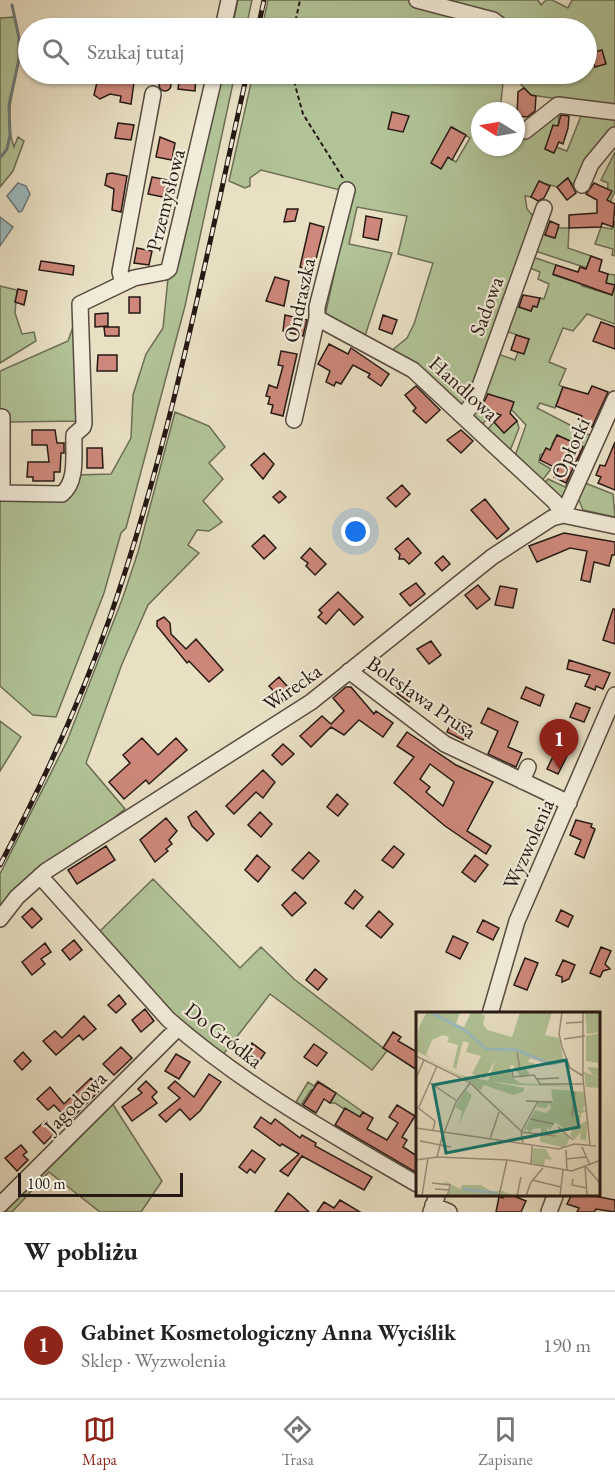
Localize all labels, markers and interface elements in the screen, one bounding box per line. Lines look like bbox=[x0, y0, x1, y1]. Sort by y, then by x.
search box bbox=[18, 18, 597, 84]
icon: search bbox=[39, 35, 72, 68]
text: Szukaj tutaj bbox=[87, 37, 184, 66]
north arrow bbox=[471, 102, 525, 156]
street label: Przemysłowa bbox=[139, 145, 191, 254]
street label: Ondraszka bbox=[277, 254, 321, 345]
street label: Sadowa bbox=[463, 272, 509, 339]
street label: Handlowa bbox=[424, 350, 505, 427]
street label: Opłotki bbox=[544, 413, 596, 483]
your location bbox=[341, 517, 370, 546]
street label: Bolesława Prusa bbox=[362, 649, 483, 745]
street label: Wirecka bbox=[257, 657, 327, 717]
pin: 1 bbox=[540, 720, 578, 769]
street label: Wyzwolenia bbox=[496, 794, 560, 893]
street label: Do Gródka bbox=[179, 996, 269, 1074]
inset map bbox=[416, 1012, 600, 1197]
street label: Jagodowa bbox=[36, 1064, 113, 1141]
scale bar bbox=[18, 1170, 183, 1198]
text: 100 m bbox=[27, 1173, 66, 1194]
text: W pobliżu bbox=[24, 1234, 138, 1268]
text: Gabinet Kosmetologiczny Anna Wyciślik bbox=[81, 1318, 456, 1347]
text: 1 bbox=[38, 1332, 49, 1358]
text: 190 m bbox=[543, 1332, 591, 1358]
text: Sklep · Wyzwolenia bbox=[81, 1347, 226, 1373]
tab: Mapa bbox=[82, 1413, 117, 1470]
tab: Trasa bbox=[281, 1413, 314, 1470]
tab: Zapisane bbox=[478, 1413, 533, 1470]

